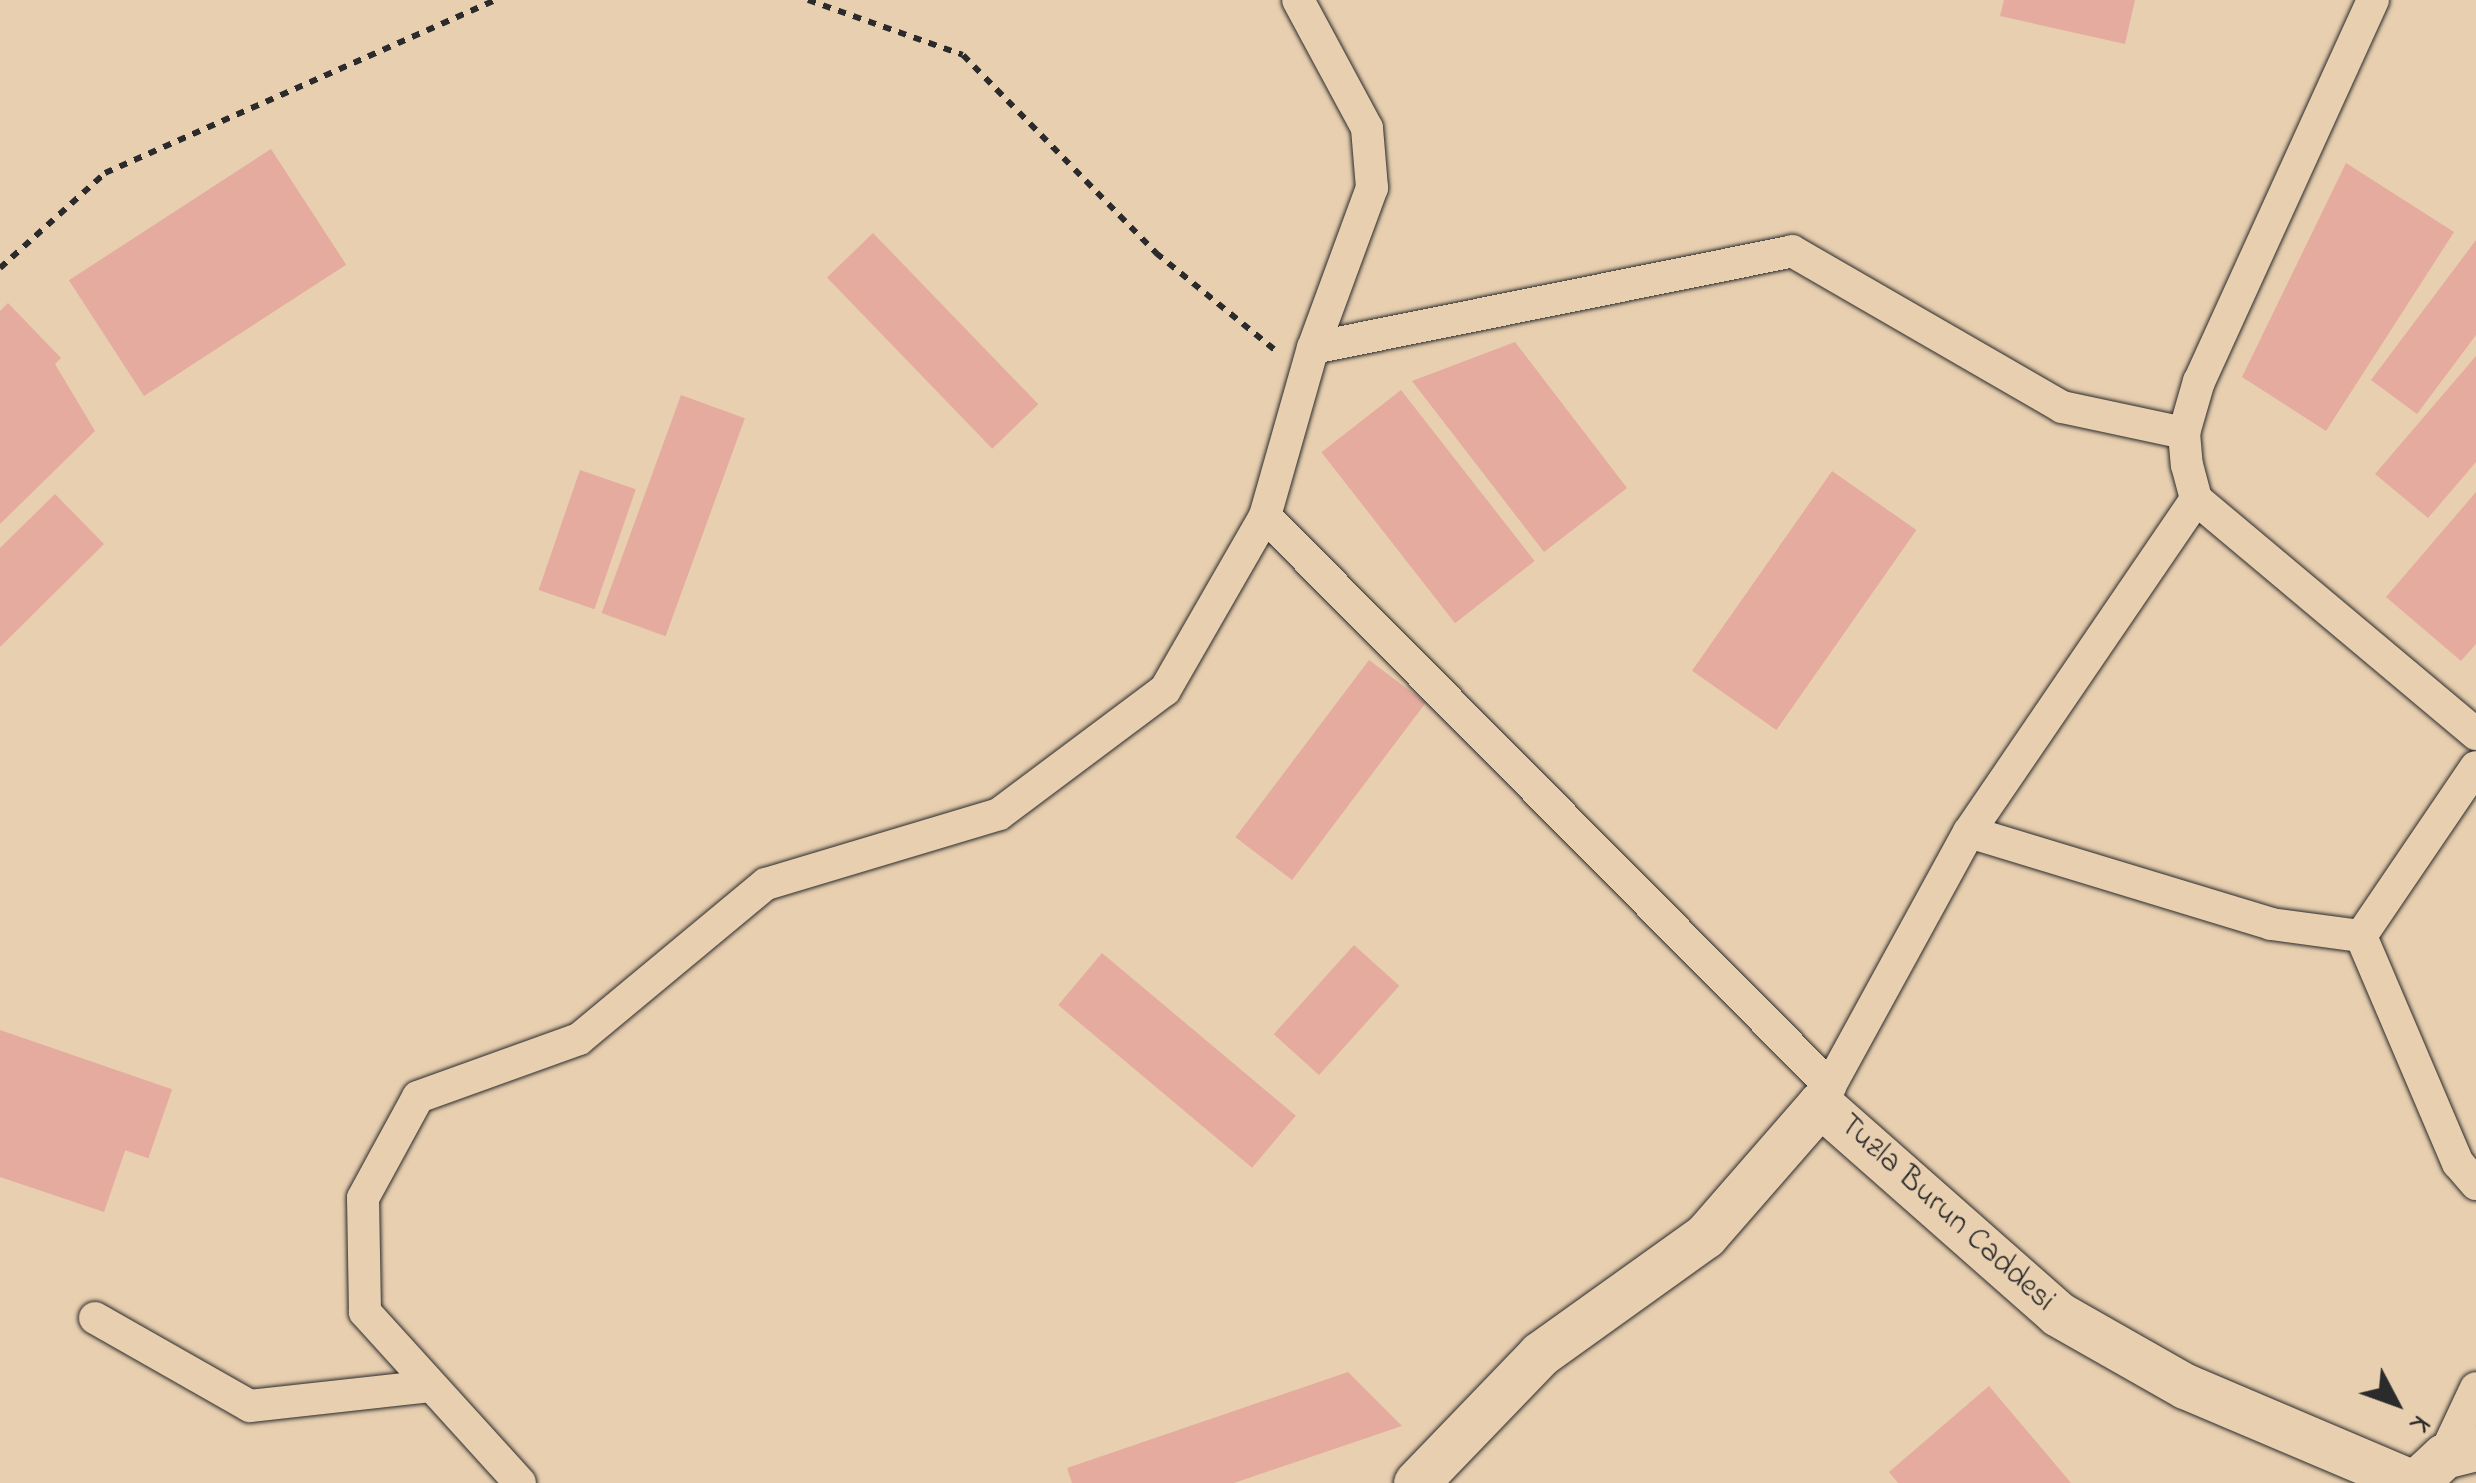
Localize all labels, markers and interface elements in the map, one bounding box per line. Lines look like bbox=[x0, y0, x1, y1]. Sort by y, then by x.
street label: Tuzla Burun Caddesi bbox=[1830, 1107, 2062, 1321]
north arrow bbox=[2346, 1353, 2446, 1453]
text: K bbox=[2399, 1404, 2439, 1442]

